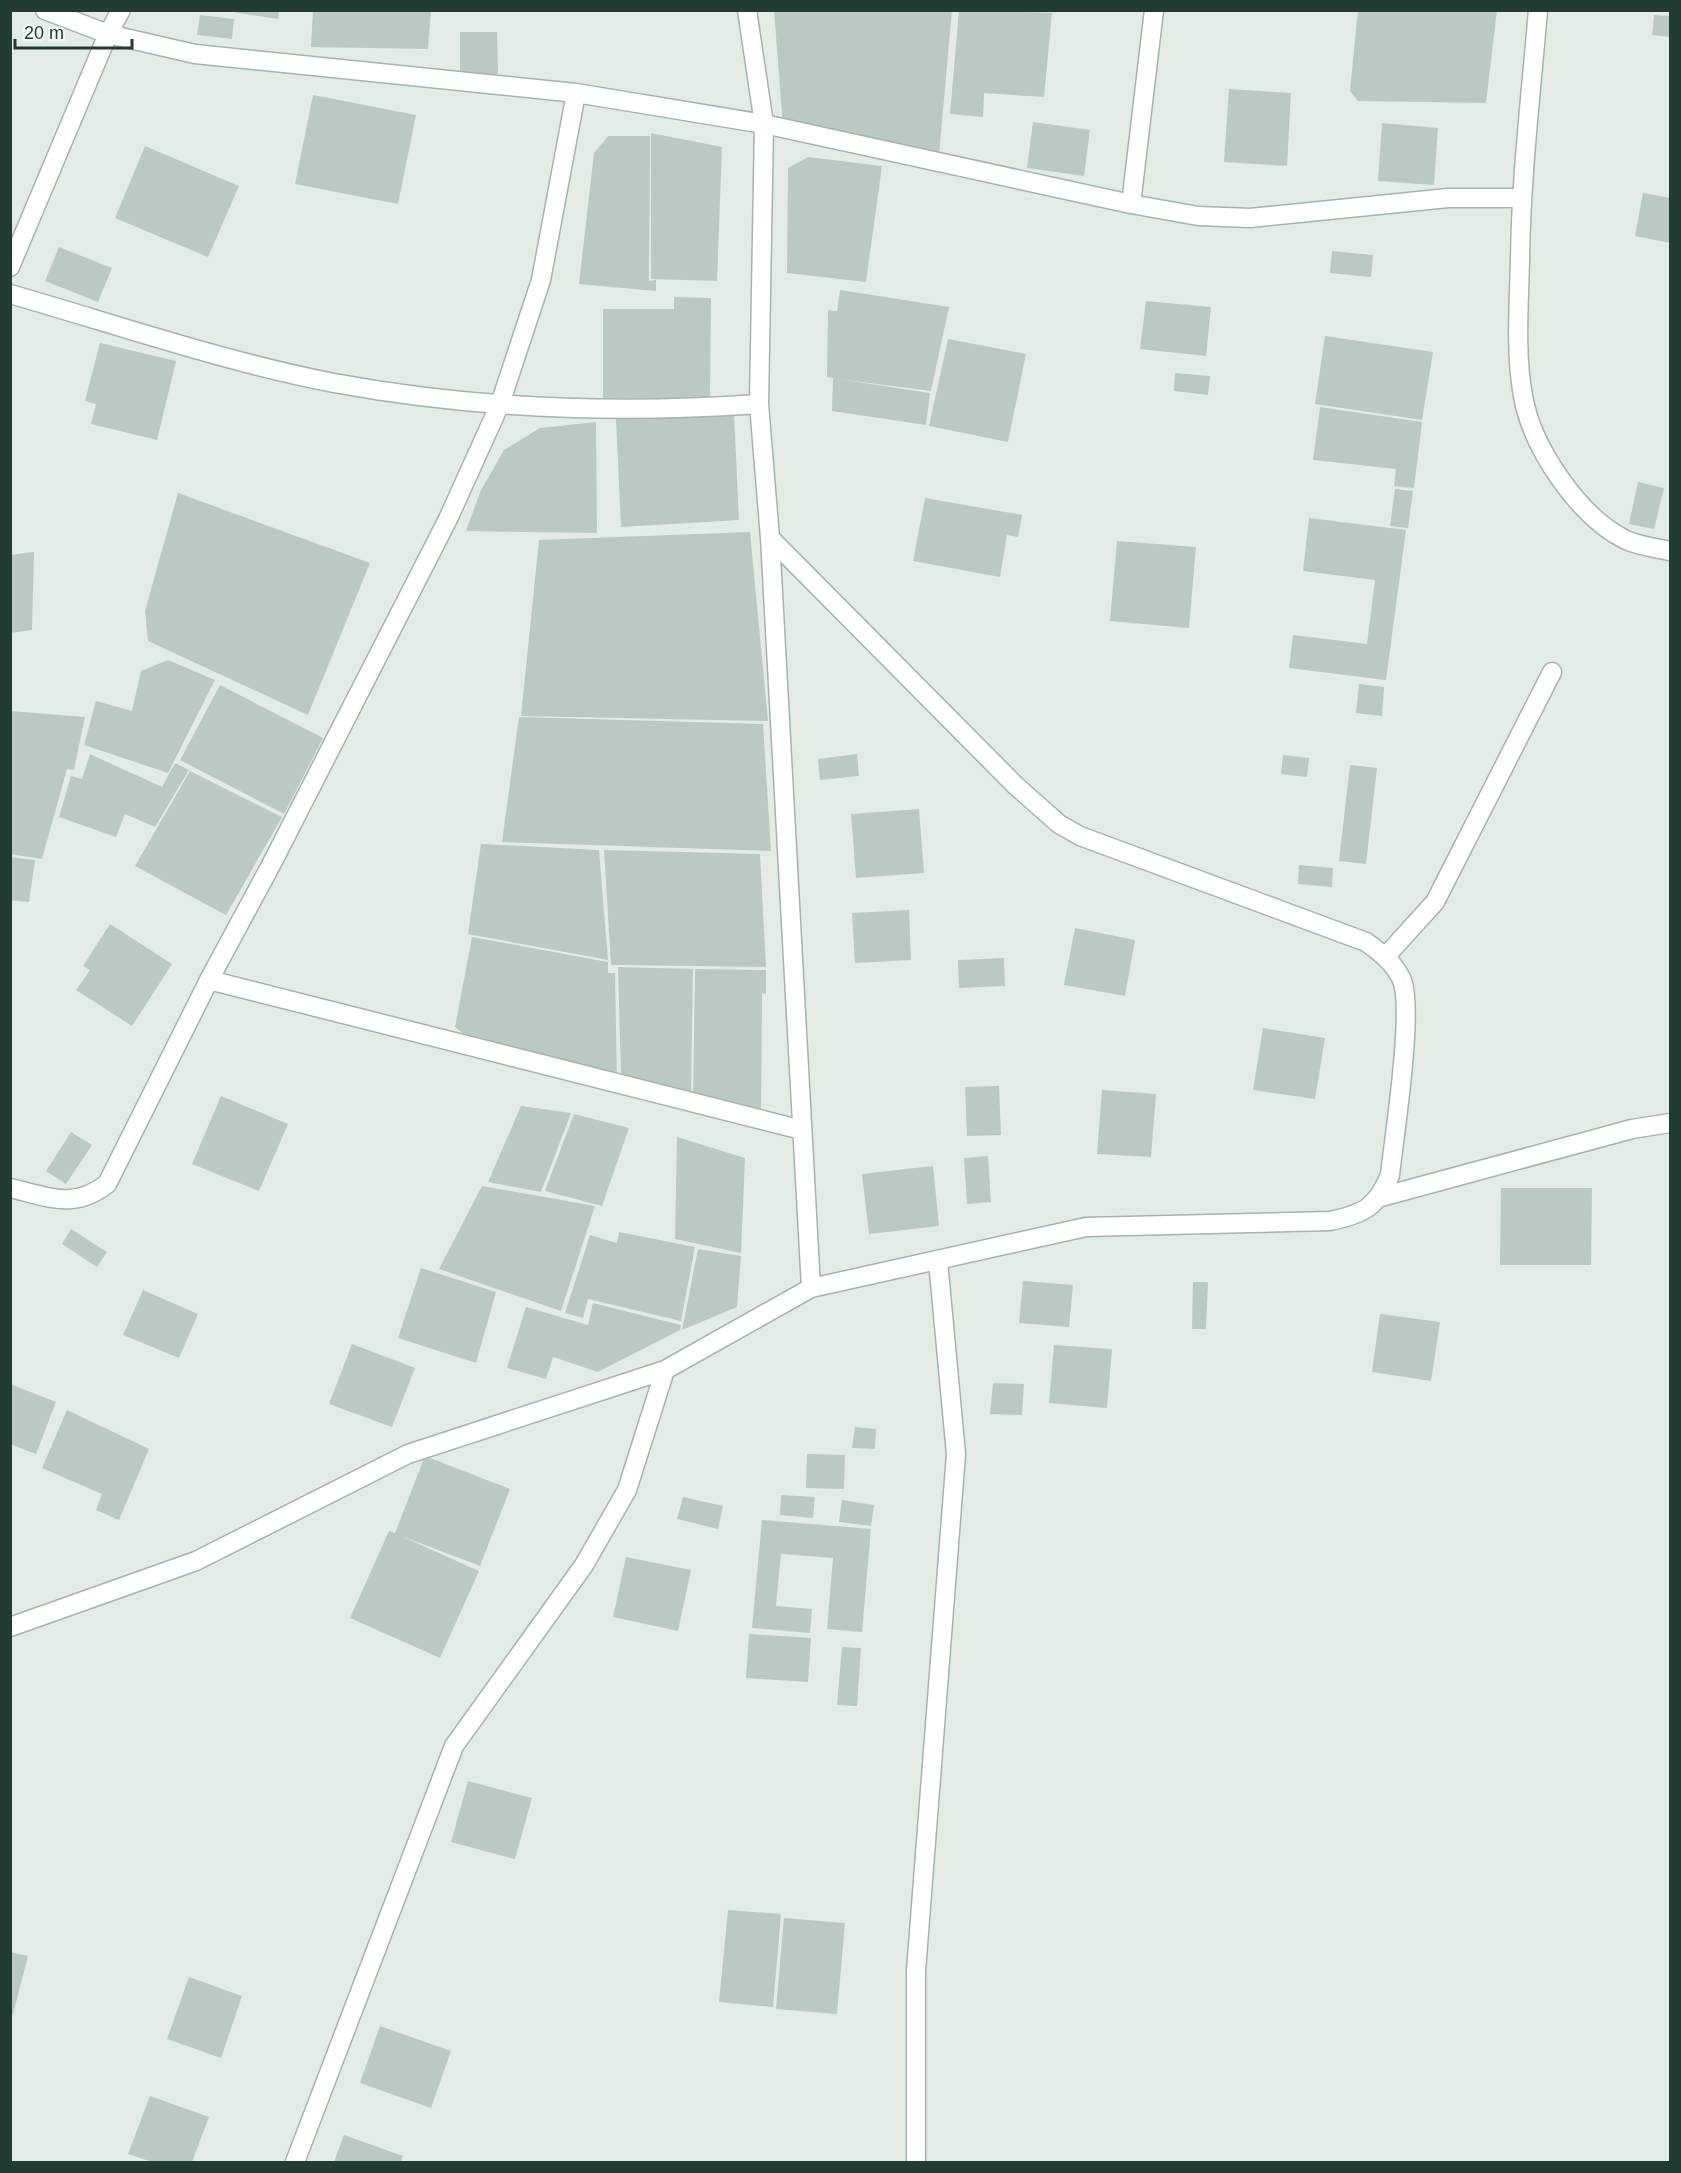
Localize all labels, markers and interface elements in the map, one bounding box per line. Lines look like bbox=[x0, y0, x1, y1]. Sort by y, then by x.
scale bar bbox=[15, 12, 132, 50]
text: 20 m bbox=[24, 23, 64, 43]

